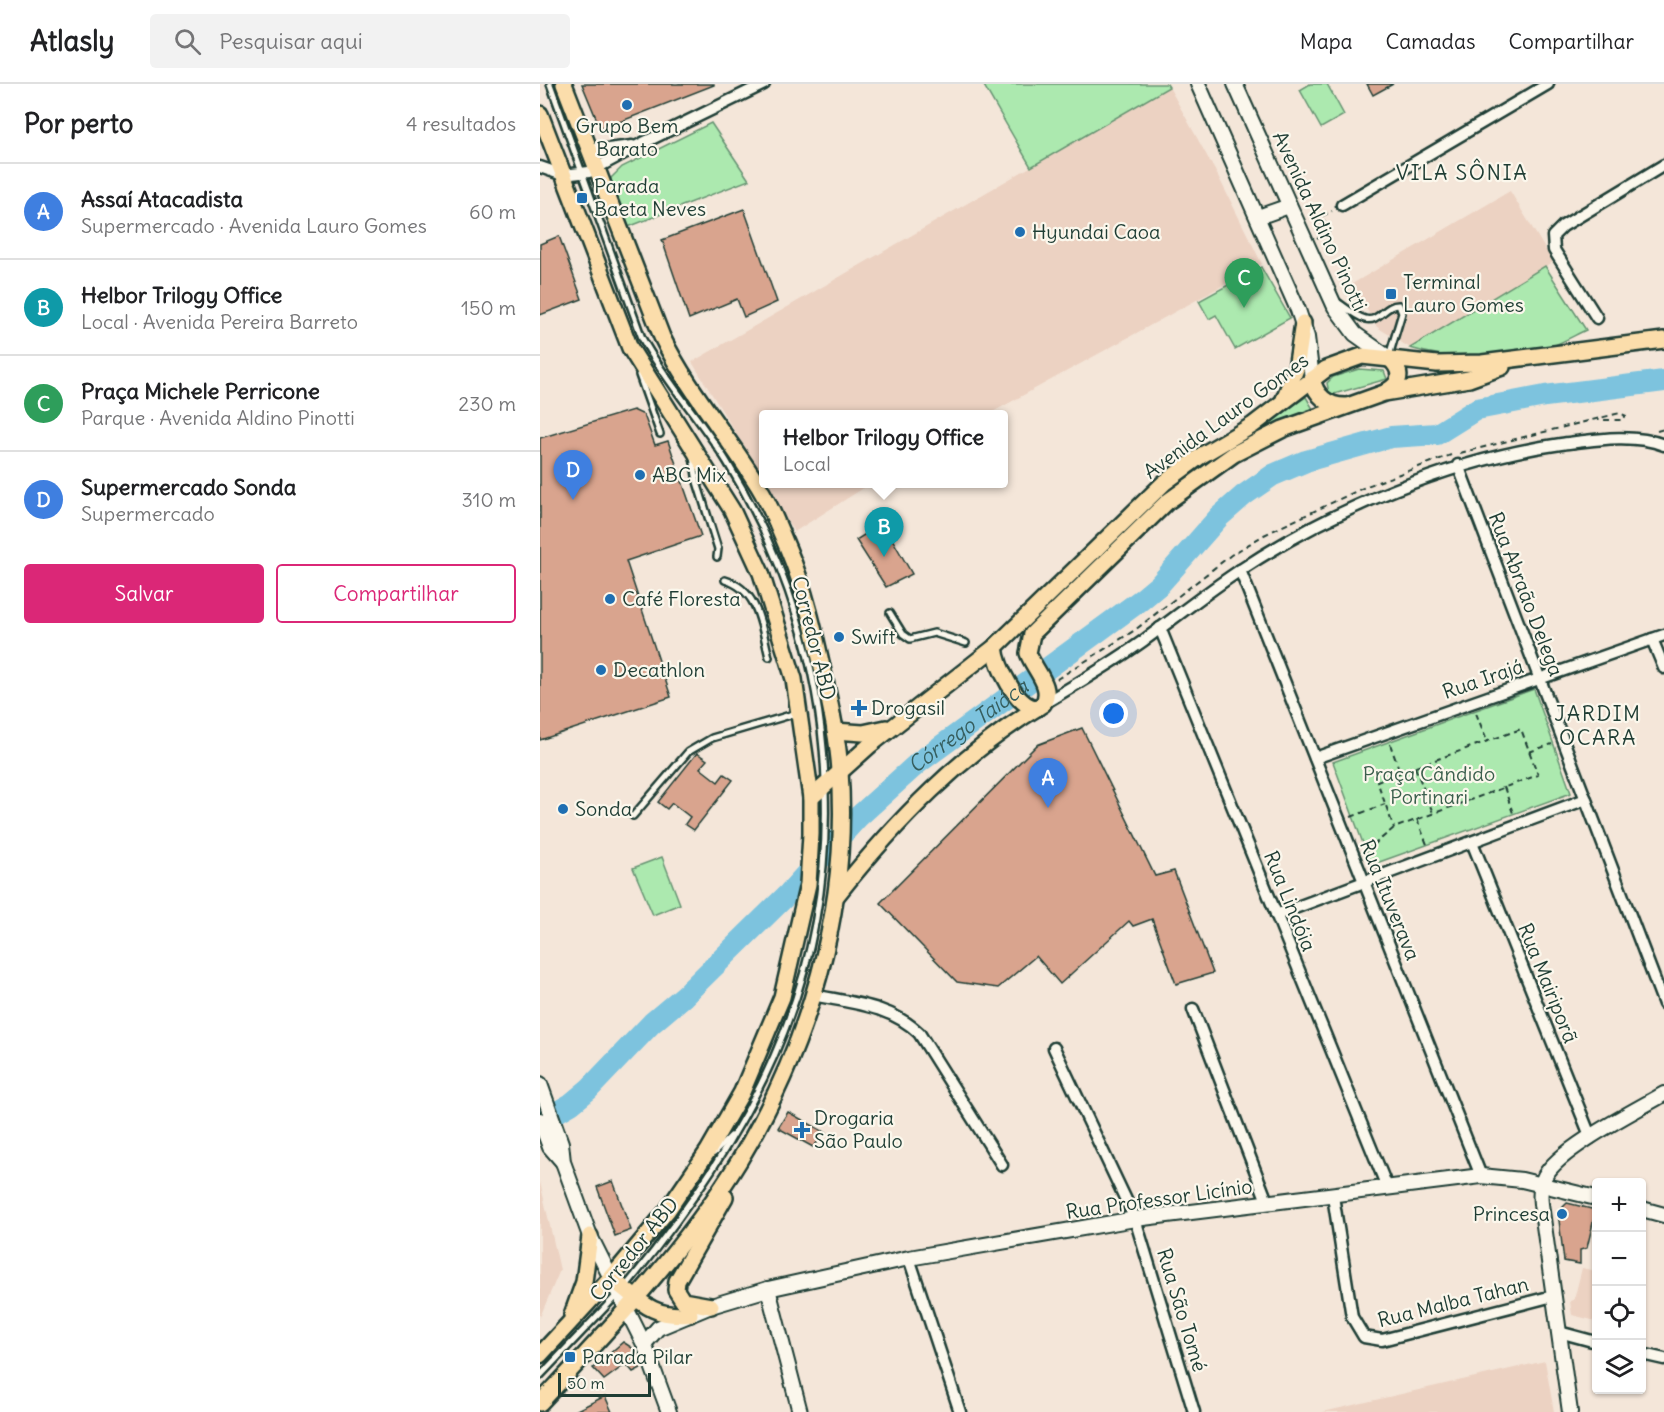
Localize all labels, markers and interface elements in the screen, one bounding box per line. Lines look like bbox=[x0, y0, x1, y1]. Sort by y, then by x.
search box bbox=[150, 14, 570, 68]
text: Atlasly bbox=[30, 23, 114, 59]
icon: search bbox=[171, 25, 204, 58]
text: Pesquisar aqui bbox=[219, 27, 363, 55]
text: Mapa bbox=[1300, 28, 1353, 55]
text: Camadas bbox=[1386, 28, 1475, 55]
text: Compartilhar bbox=[1508, 28, 1634, 55]
marker: Grupo Bem Barato bbox=[620, 98, 634, 112]
text: Por perto bbox=[24, 107, 133, 140]
text: 4 resultados bbox=[406, 111, 516, 136]
place label: Grupo Bem Barato bbox=[575, 113, 679, 161]
street label: Avenida Aldino Pinotti bbox=[1268, 127, 1373, 315]
district label: VILA SÔNIA bbox=[1396, 158, 1528, 186]
place label: Parada Baeta Neves bbox=[594, 173, 706, 221]
text: Assaí Atacadista bbox=[81, 185, 243, 213]
marker: Parada Baeta Neves bbox=[575, 191, 589, 205]
text: A bbox=[37, 199, 50, 224]
text: 60 m bbox=[469, 199, 516, 224]
text: Supermercado · Avenida Lauro Gomes bbox=[81, 213, 427, 238]
place label: Hyundai Caoa bbox=[1032, 219, 1160, 244]
marker: Hyundai Caoa bbox=[1013, 225, 1027, 239]
pin: C bbox=[1224, 258, 1264, 308]
place label: Terminal Lauro Gomes bbox=[1403, 269, 1524, 317]
text: Helbor Trilogy Office bbox=[81, 281, 282, 309]
marker: Terminal Lauro Gomes bbox=[1384, 287, 1398, 301]
text: B bbox=[37, 295, 50, 320]
text: 150 m bbox=[461, 295, 516, 320]
text: Local · Avenida Pereira Barreto bbox=[81, 309, 358, 334]
street label: Avenida Lauro Gomes bbox=[1138, 347, 1313, 484]
text: Praça Michele Perricone bbox=[81, 377, 320, 405]
text: C bbox=[37, 391, 50, 416]
text: 230 m bbox=[458, 391, 516, 416]
text: Parque · Avenida Aldino Pinotti bbox=[81, 405, 355, 430]
popup bbox=[759, 410, 1008, 488]
text: Helbor Trilogy Office bbox=[783, 423, 984, 451]
pin: D bbox=[554, 450, 592, 500]
text: Local bbox=[783, 451, 831, 476]
place label: ABC Mix bbox=[652, 462, 726, 487]
marker: ABC Mix bbox=[633, 468, 647, 482]
text: Supermercado Sonda bbox=[81, 473, 296, 501]
text: D bbox=[36, 487, 51, 512]
text: 310 m bbox=[461, 487, 516, 512]
text: Supermercado bbox=[81, 501, 215, 526]
pin: B bbox=[864, 508, 904, 557]
street label: Rua Abraão Delega bbox=[1484, 508, 1569, 679]
button: Salvar bbox=[24, 564, 264, 623]
button: Compartilhar bbox=[276, 564, 516, 623]
street label: Corredor ABD bbox=[787, 573, 842, 702]
place label: Café Floresta bbox=[622, 586, 741, 611]
marker: Café Floresta bbox=[603, 592, 617, 606]
place label: Swift bbox=[851, 624, 896, 649]
marker: Swift bbox=[832, 630, 846, 644]
street label: Rua Irajá bbox=[1439, 653, 1527, 704]
place label: Decathlon bbox=[613, 657, 705, 682]
marker: Decathlon bbox=[594, 663, 608, 677]
water label: Córrego Taióca bbox=[902, 672, 1034, 779]
place label: Drogasil bbox=[871, 695, 945, 720]
your location bbox=[1099, 699, 1128, 728]
district label: JARDIM OCARA bbox=[1554, 700, 1642, 751]
marker: Drogasil bbox=[852, 701, 866, 715]
pin: A bbox=[1028, 758, 1068, 808]
park label: Praça Cândido Portinari bbox=[1363, 761, 1495, 809]
place label: Sonda bbox=[575, 796, 632, 821]
marker: Sonda bbox=[556, 802, 570, 816]
street label: Rua Ituverava bbox=[1355, 836, 1426, 964]
street label: Rua Lindóia bbox=[1259, 847, 1322, 955]
street label: Rua Mairiporã bbox=[1513, 919, 1584, 1046]
place label: Drogaria São Paulo bbox=[814, 1105, 903, 1153]
marker: Drogaria São Paulo bbox=[795, 1123, 809, 1137]
street label: Rua Professor Licínio bbox=[1064, 1173, 1254, 1224]
map controls bbox=[1592, 1178, 1646, 1394]
button: + bbox=[1592, 1178, 1646, 1232]
street label: Corredor ABD bbox=[584, 1192, 683, 1306]
place label: Princesa bbox=[1473, 1201, 1550, 1226]
marker: Princesa bbox=[1555, 1207, 1569, 1221]
button: − bbox=[1592, 1232, 1646, 1286]
street label: Rua São Tomé bbox=[1152, 1245, 1213, 1374]
street label: Rua Malba Tahan bbox=[1375, 1271, 1531, 1332]
button: locate bbox=[1592, 1286, 1646, 1340]
button: layers bbox=[1592, 1340, 1646, 1394]
place label: Parada Pilar bbox=[582, 1344, 693, 1369]
marker: Parada Pilar bbox=[563, 1350, 577, 1364]
scale bar bbox=[558, 1370, 651, 1398]
text: 50 m bbox=[567, 1373, 605, 1393]

